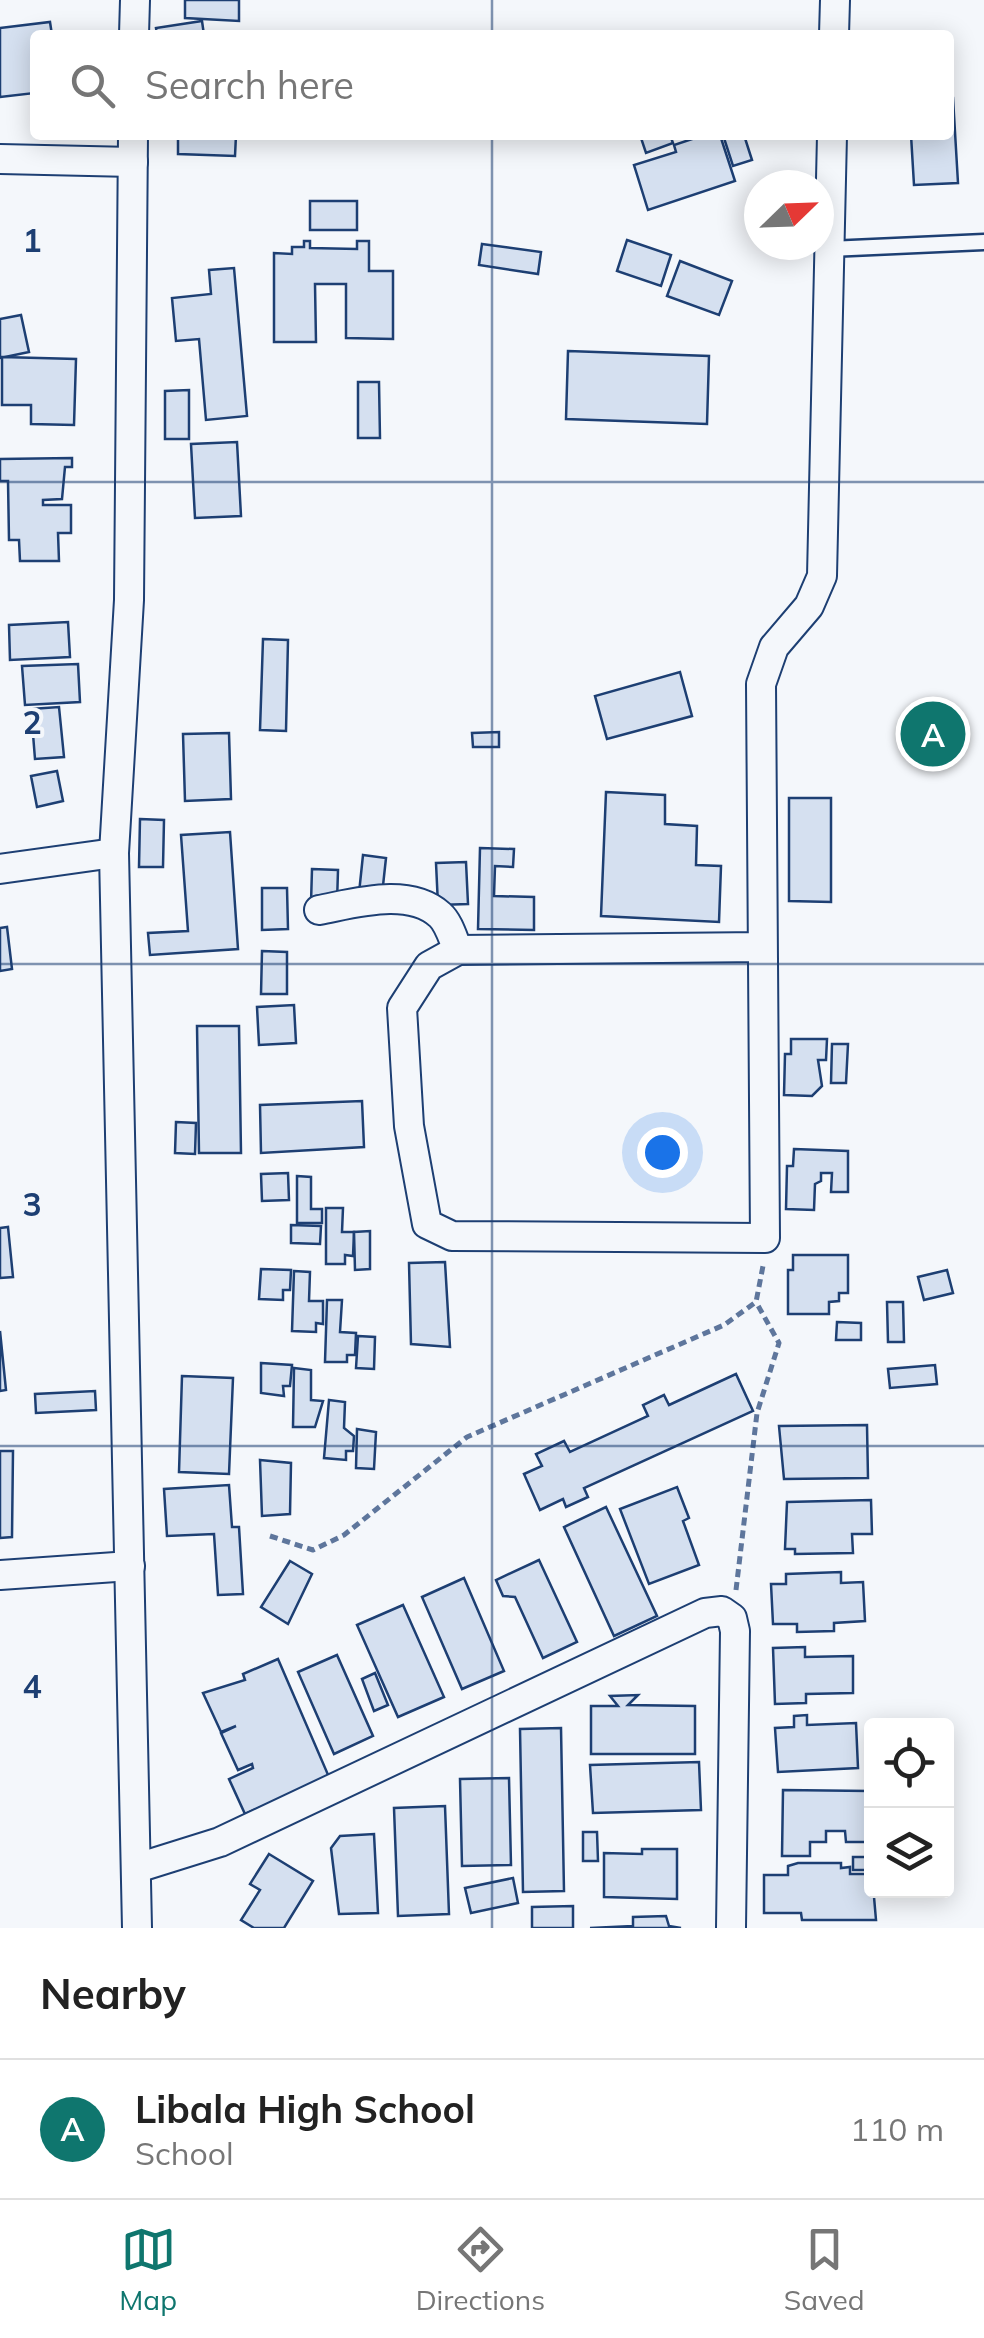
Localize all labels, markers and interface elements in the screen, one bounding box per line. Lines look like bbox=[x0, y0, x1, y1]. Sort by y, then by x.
search box bbox=[30, 30, 954, 140]
icon: search bbox=[65, 58, 120, 113]
text: Search here bbox=[145, 61, 354, 109]
north arrow bbox=[744, 170, 834, 260]
text: 1 bbox=[22, 220, 42, 260]
pin: A bbox=[900, 696, 966, 772]
text: 2 bbox=[22, 702, 42, 742]
your location bbox=[637, 1127, 688, 1178]
text: 3 bbox=[22, 1184, 42, 1224]
text: 4 bbox=[22, 1666, 42, 1706]
map controls bbox=[864, 1718, 954, 1898]
button: locate bbox=[864, 1718, 954, 1808]
button: layers bbox=[864, 1808, 954, 1898]
text: Nearby bbox=[40, 1967, 186, 2020]
text: Libala High School bbox=[135, 2085, 475, 2133]
text: A bbox=[60, 2109, 85, 2149]
text: 110 m bbox=[850, 2109, 944, 2149]
text: School bbox=[135, 2133, 234, 2173]
tab: Map bbox=[119, 2222, 177, 2317]
tab: Directions bbox=[416, 2222, 545, 2317]
tab: Saved bbox=[784, 2222, 865, 2317]

